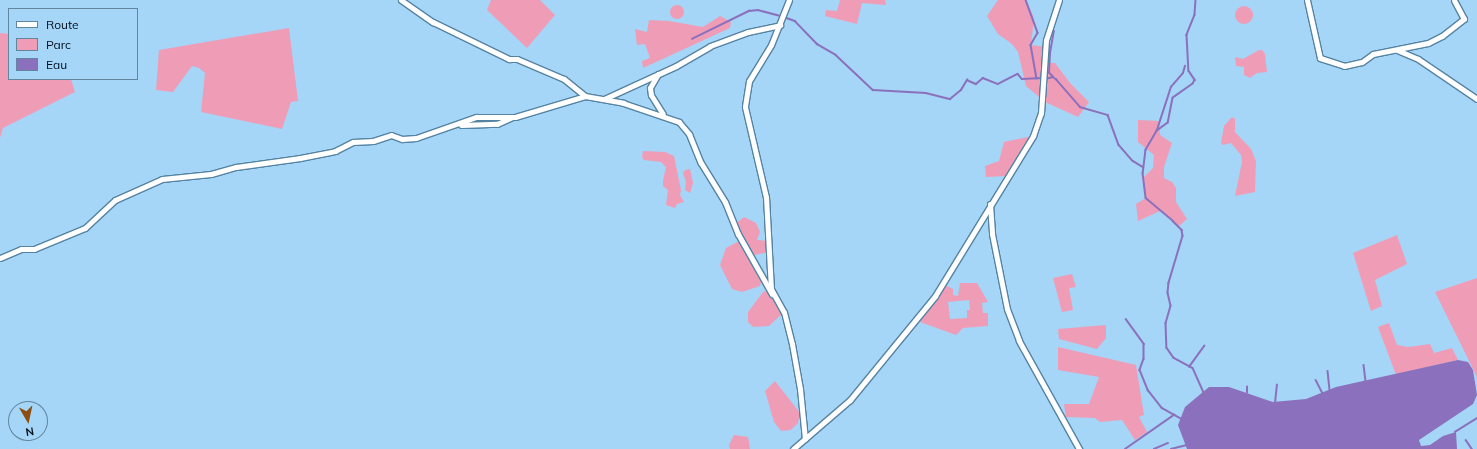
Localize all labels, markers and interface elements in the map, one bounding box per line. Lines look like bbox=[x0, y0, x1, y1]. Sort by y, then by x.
legend bbox=[8, 8, 138, 80]
text: Route bbox=[46, 17, 79, 32]
text: Parc bbox=[46, 37, 71, 52]
text: Eau bbox=[46, 57, 67, 72]
north arrow bbox=[8, 401, 48, 441]
text: N bbox=[25, 424, 35, 439]

